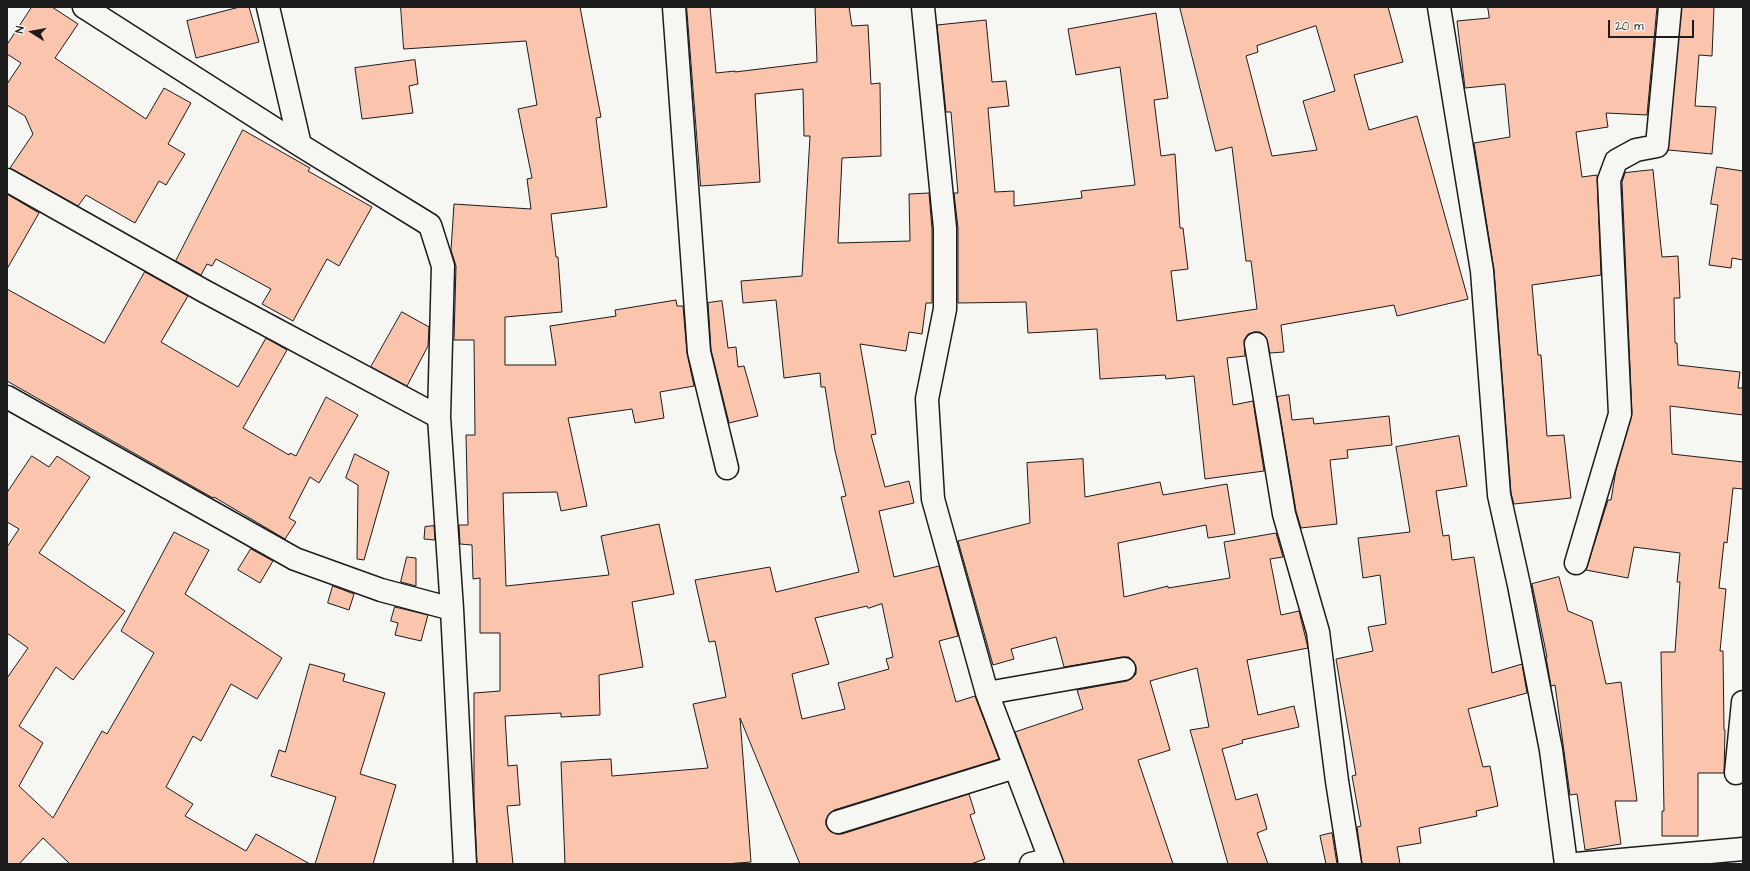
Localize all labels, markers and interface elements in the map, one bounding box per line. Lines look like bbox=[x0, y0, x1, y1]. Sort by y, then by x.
north arrow bbox=[12, 12, 52, 52]
scale bar bbox=[1610, 12, 1696, 38]
text: 20 m bbox=[1615, 18, 1644, 35]
text: N bbox=[12, 25, 28, 34]

